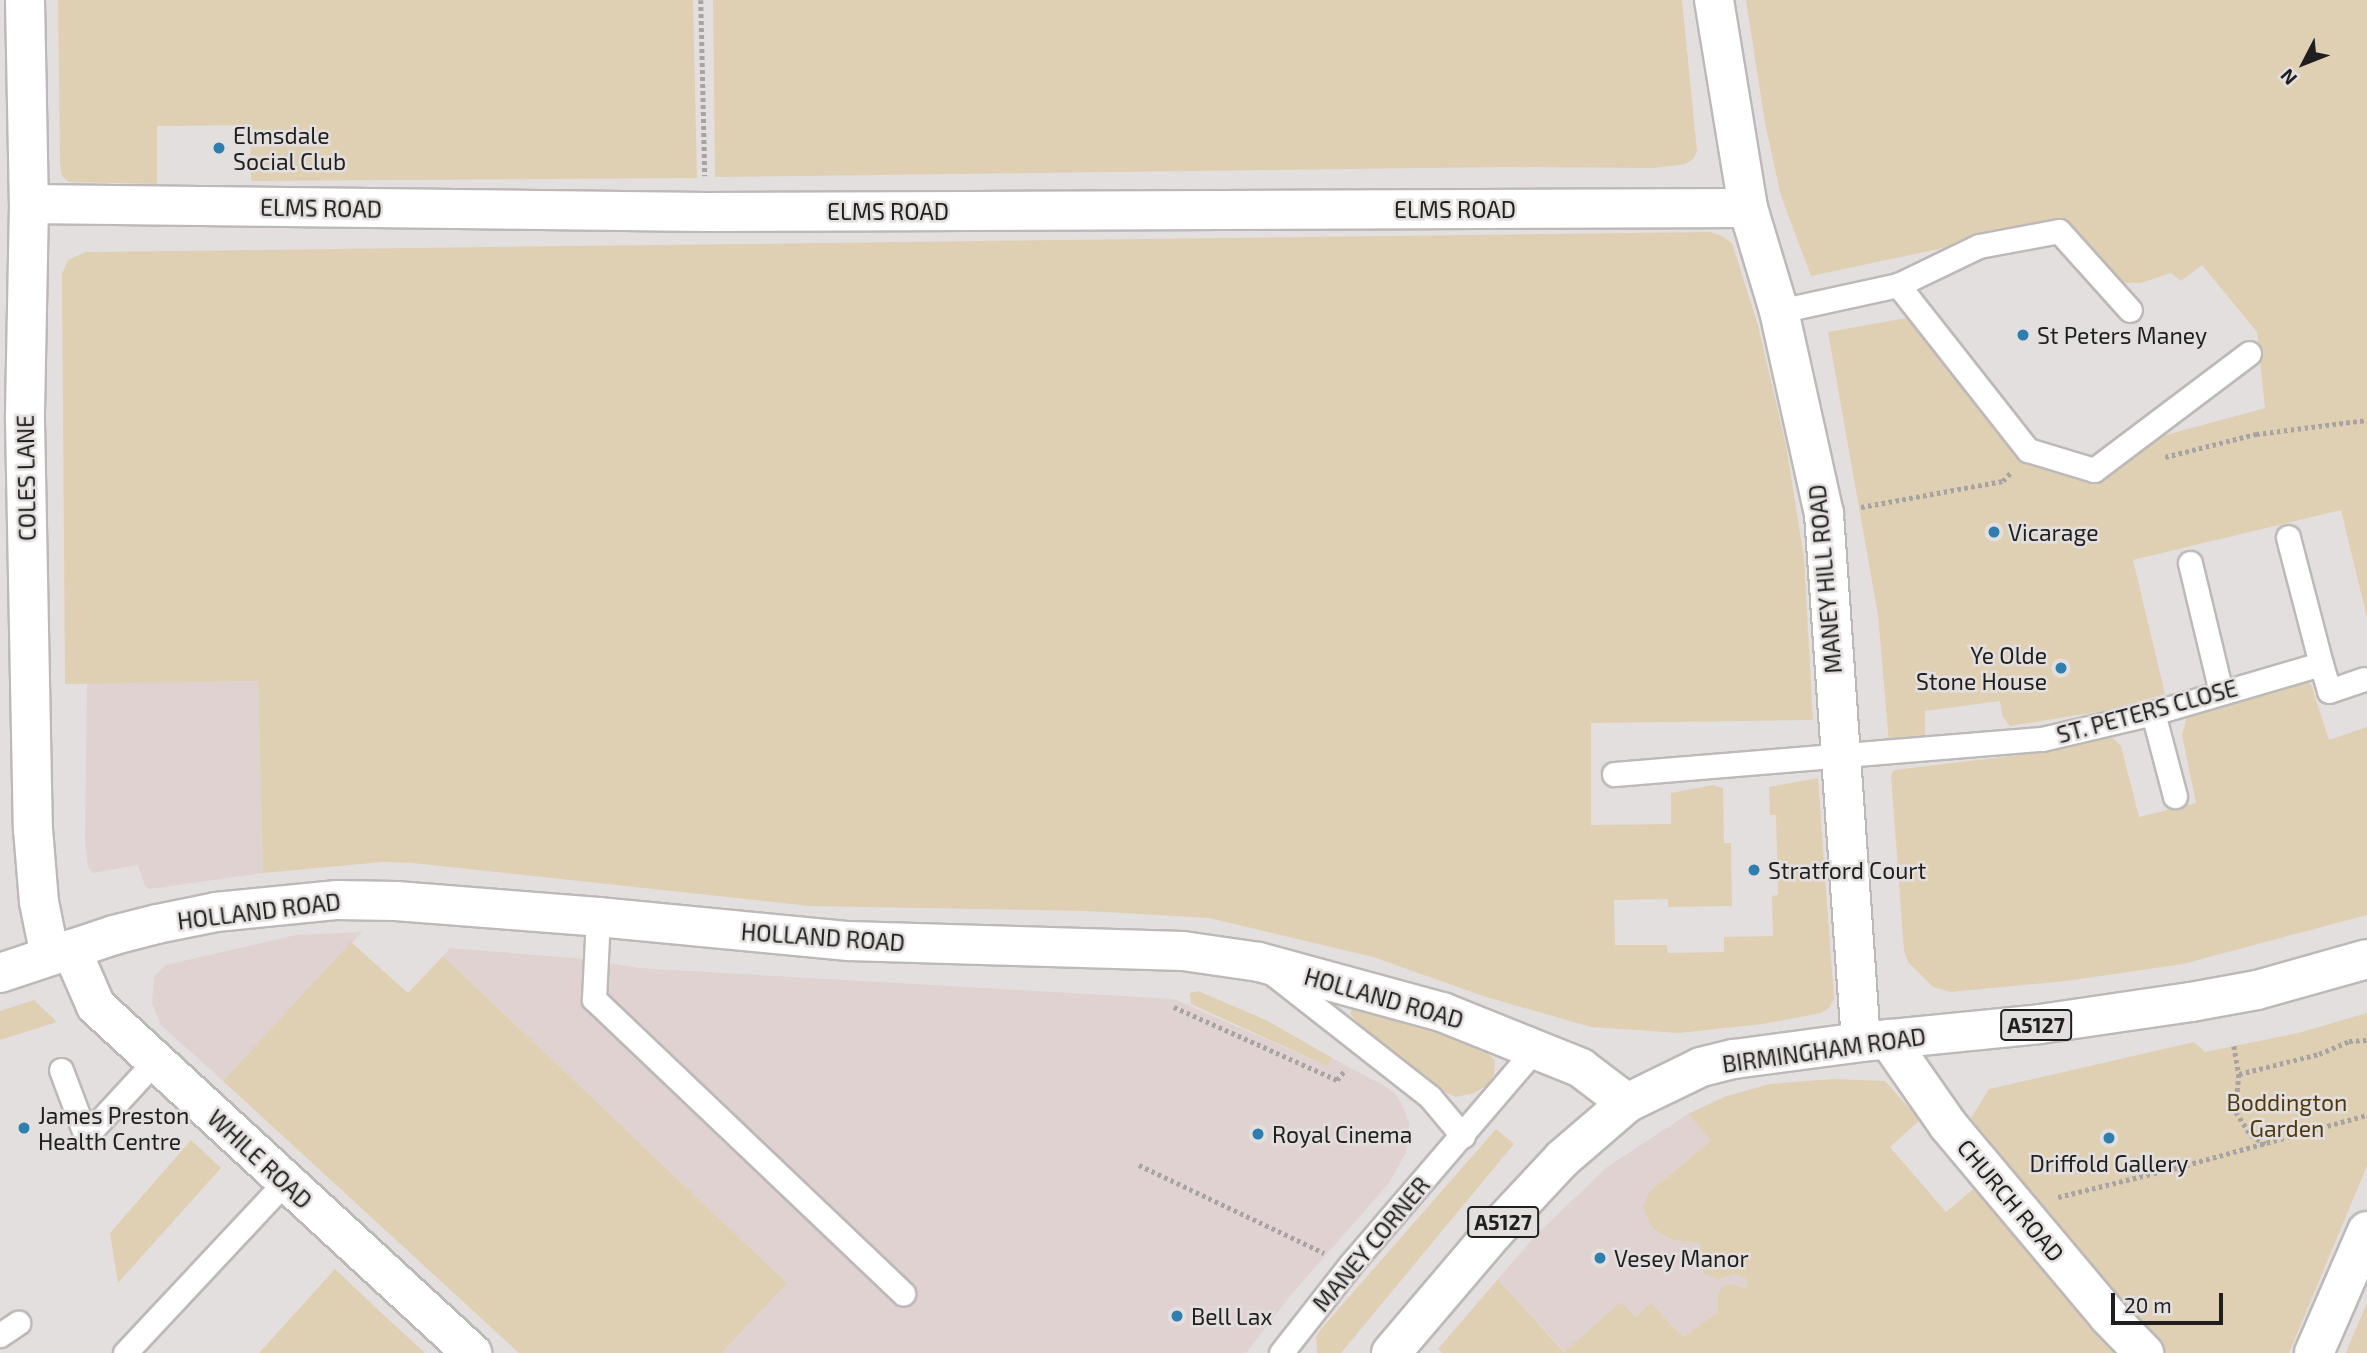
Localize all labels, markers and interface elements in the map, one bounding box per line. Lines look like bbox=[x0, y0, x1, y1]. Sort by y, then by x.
north arrow bbox=[2269, 28, 2339, 98]
text: N bbox=[2275, 65, 2301, 90]
place label: Elmsdale Social Club bbox=[233, 121, 347, 175]
marker: Elmsdale Social Club bbox=[211, 140, 227, 156]
street label: ELMS ROAD bbox=[260, 193, 382, 223]
street label: ELMS ROAD bbox=[1394, 195, 1516, 223]
street label: ELMS ROAD bbox=[827, 197, 949, 225]
place label: St Peters Maney bbox=[2037, 321, 2207, 349]
marker: St Peters Maney bbox=[2015, 327, 2031, 343]
street label: COLES LANE bbox=[11, 415, 41, 541]
street label: MANEY HILL ROAD bbox=[1803, 483, 1847, 675]
place label: Vicarage bbox=[2008, 518, 2099, 546]
marker: Vicarage bbox=[1986, 524, 2002, 540]
place label: Ye Olde Stone House bbox=[1916, 641, 2047, 695]
marker: Ye Olde Stone House bbox=[2053, 660, 2069, 676]
street label: ST. PETERS CLOSE bbox=[2054, 674, 2240, 748]
place label: Stratford Court bbox=[1768, 856, 1926, 884]
marker: Stratford Court bbox=[1746, 862, 1762, 878]
street label: HOLLAND ROAD bbox=[176, 887, 342, 935]
street label: HOLLAND ROAD bbox=[740, 918, 906, 956]
street label: HOLLAND ROAD bbox=[1301, 962, 1467, 1034]
road number: A5127 bbox=[1999, 1007, 2073, 1042]
street label: BIRMINGHAM ROAD bbox=[1720, 1022, 1928, 1078]
park label: Boddington Garden bbox=[2227, 1088, 2347, 1142]
place label: James Preston Health Centre bbox=[38, 1101, 189, 1155]
street label: WHILE ROAD bbox=[202, 1104, 318, 1214]
marker: James Preston Health Centre bbox=[16, 1120, 32, 1136]
place label: Royal Cinema bbox=[1272, 1120, 1413, 1148]
marker: Royal Cinema bbox=[1250, 1126, 1266, 1142]
marker: Driffold Gallery bbox=[2101, 1130, 2117, 1146]
street label: CHURCH ROAD bbox=[1952, 1133, 2070, 1267]
place label: Driffold Gallery bbox=[2029, 1149, 2189, 1177]
street label: MANEY CORNER bbox=[1307, 1171, 1435, 1317]
road number: A5127 bbox=[1466, 1204, 1540, 1240]
place label: Vesey Manor bbox=[1614, 1244, 1749, 1272]
marker: Vesey Manor bbox=[1592, 1250, 1608, 1266]
scale bar bbox=[2115, 1280, 2227, 1324]
text: 20 m bbox=[2124, 1292, 2172, 1317]
place label: Bell Lax bbox=[1191, 1302, 1273, 1330]
marker: Bell Lax bbox=[1169, 1308, 1185, 1324]

